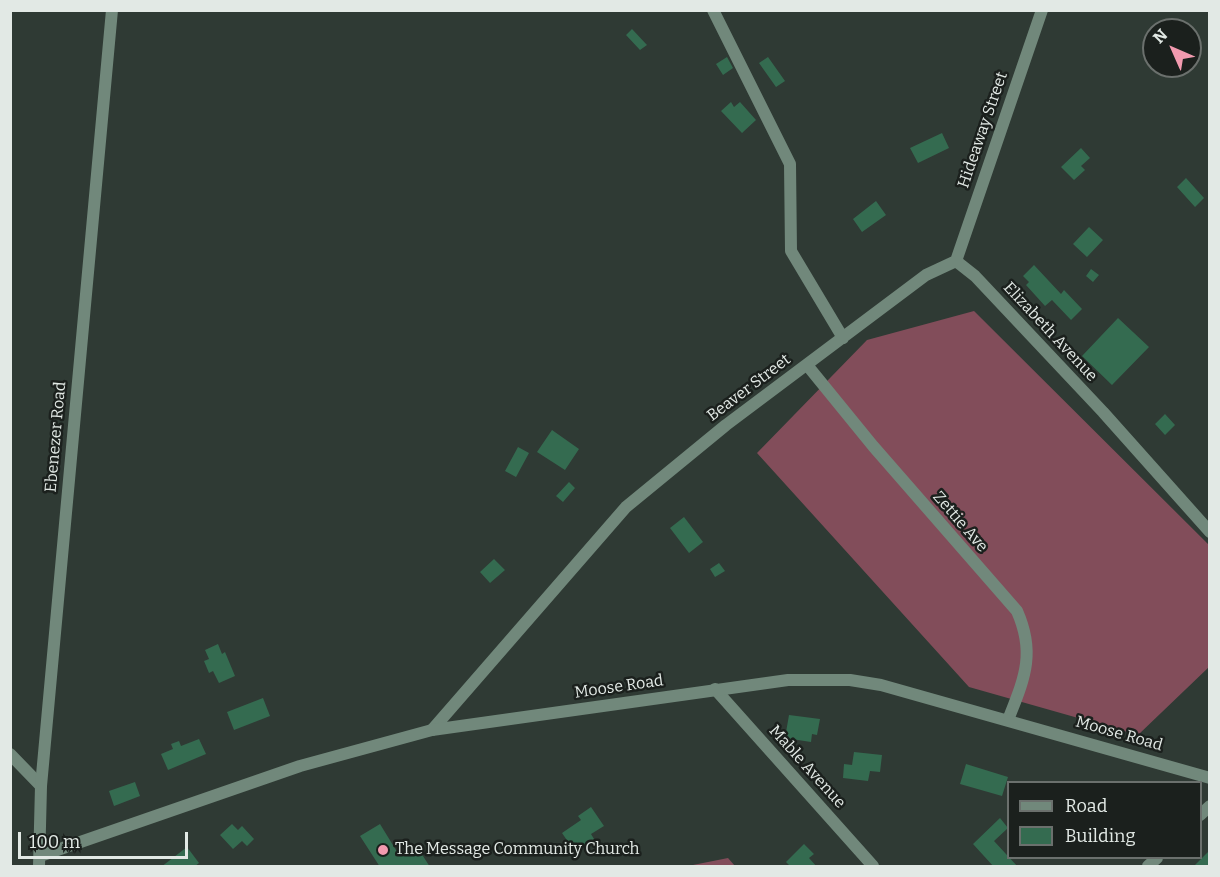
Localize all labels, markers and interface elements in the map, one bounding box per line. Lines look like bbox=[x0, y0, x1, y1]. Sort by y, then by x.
north arrow bbox=[1142, 18, 1202, 78]
text: N bbox=[1149, 25, 1171, 47]
street label: Hideaway Street bbox=[954, 69, 1012, 191]
street label: Elizabeth Avenue bbox=[999, 278, 1101, 386]
street label: Beaver Street bbox=[703, 350, 795, 426]
street label: Ebenezer Road bbox=[42, 381, 70, 493]
street label: Zettie Ave bbox=[928, 488, 992, 556]
street label: Moose Road bbox=[573, 671, 665, 703]
street label: Moose Road bbox=[1073, 712, 1165, 756]
street label: Mable Avenue bbox=[765, 722, 849, 812]
legend bbox=[1007, 781, 1202, 859]
text: Road bbox=[1065, 795, 1107, 817]
scale bar bbox=[21, 820, 190, 858]
text: Building bbox=[1065, 825, 1136, 847]
text: 100 m bbox=[29, 831, 80, 853]
place label: The Message Community Church bbox=[395, 840, 640, 860]
marker: The Message Community Church bbox=[376, 843, 390, 857]

